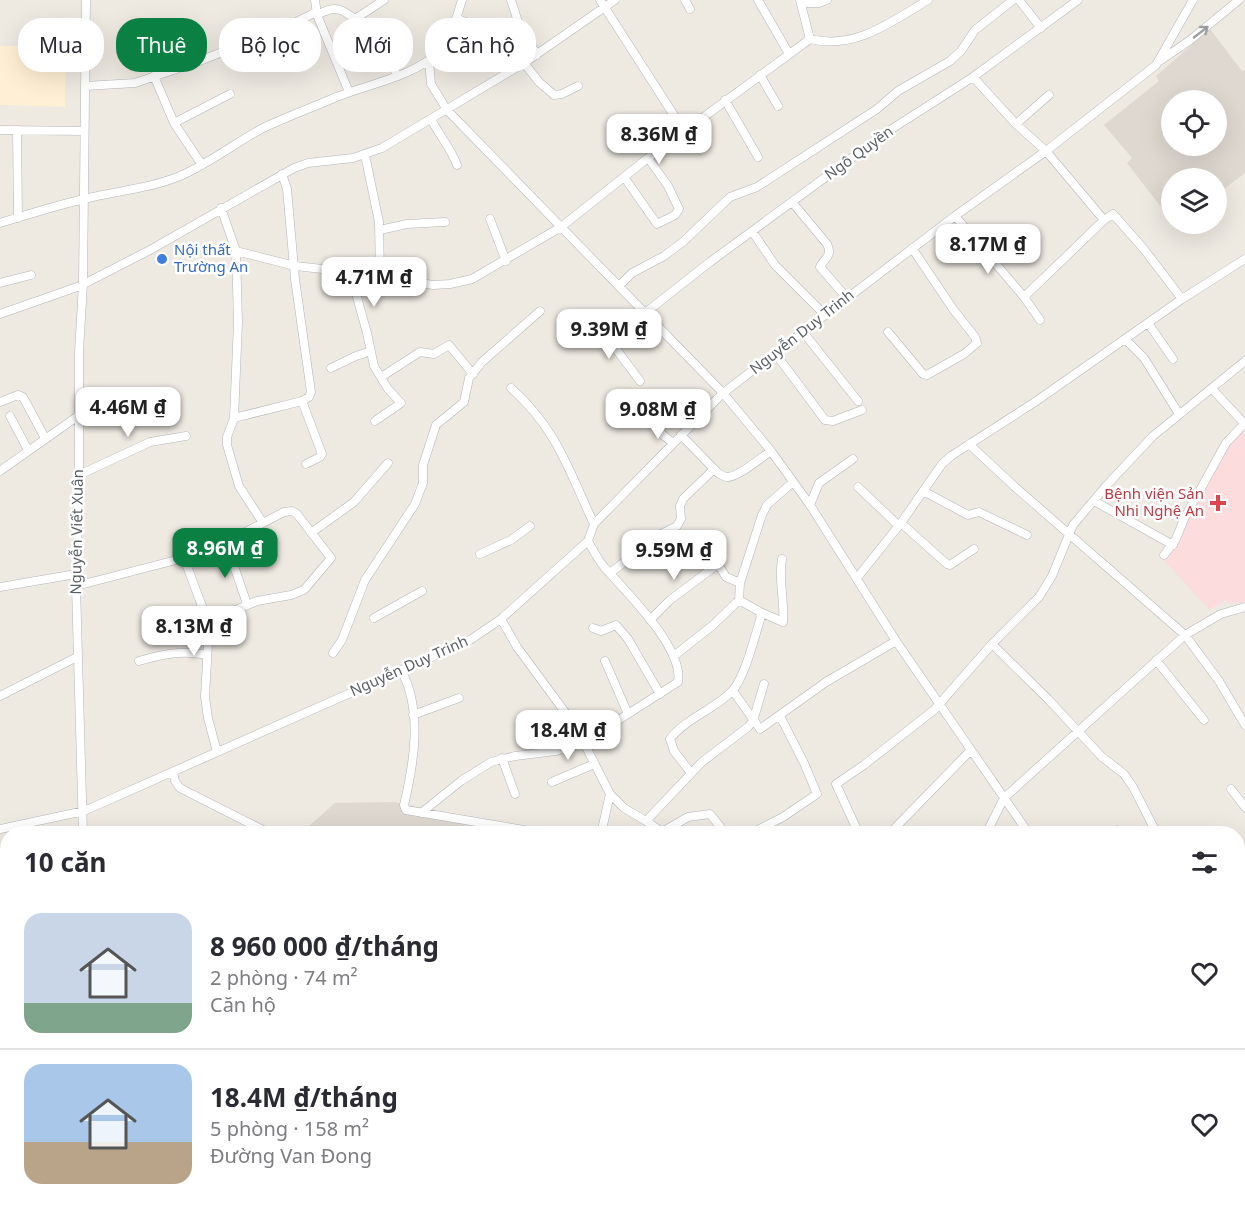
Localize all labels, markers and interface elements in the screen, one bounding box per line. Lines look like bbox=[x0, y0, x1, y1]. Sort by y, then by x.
chip: Mua bbox=[18, 18, 104, 72]
chip: Thuê bbox=[116, 18, 207, 72]
chip: Bộ lọc bbox=[219, 18, 321, 72]
chip: Mới bbox=[333, 18, 413, 72]
chip: Căn hộ bbox=[425, 18, 536, 72]
one-way arrow bbox=[1192, 26, 1208, 39]
map controls bbox=[1161, 90, 1227, 234]
button: locate bbox=[1161, 90, 1227, 156]
pin: 8.36M ₫ bbox=[604, 114, 714, 165]
text: 8.36M ₫ bbox=[621, 120, 697, 147]
street label: Ngô Quyền bbox=[820, 121, 897, 184]
button: layers bbox=[1161, 168, 1227, 234]
pin: 8.17M ₫ bbox=[933, 224, 1043, 275]
text: 8.17M ₫ bbox=[950, 230, 1026, 257]
place label: Nội thất Trường An bbox=[174, 239, 248, 276]
marker: Nội thất Trường An bbox=[155, 252, 169, 266]
pin: 4.71M ₫ bbox=[319, 257, 429, 308]
text: 4.71M ₫ bbox=[336, 263, 412, 290]
street label: Nguyễn Duy Trinh bbox=[745, 284, 858, 378]
pin: 9.39M ₫ bbox=[554, 309, 664, 360]
text: 9.39M ₫ bbox=[571, 315, 647, 342]
pin: 4.46M ₫ bbox=[73, 387, 183, 438]
pin: 9.08M ₫ bbox=[603, 389, 713, 440]
text: 4.46M ₫ bbox=[90, 393, 166, 420]
text: 9.08M ₫ bbox=[620, 395, 696, 422]
street label: Nguyễn Viết Xuân bbox=[65, 469, 87, 595]
place label: Bệnh viện Sản Nhi Nghệ An bbox=[1104, 483, 1204, 520]
marker: Bệnh viện Sản Nhi Nghệ An bbox=[1209, 494, 1227, 512]
pin: 8.96M ₫ bbox=[170, 528, 280, 579]
pin: 9.59M ₫ bbox=[619, 530, 729, 581]
text: 8.96M ₫ bbox=[187, 534, 263, 561]
text: 9.59M ₫ bbox=[636, 536, 712, 563]
pin: 8.13M ₫ bbox=[139, 606, 249, 657]
text: 8.13M ₫ bbox=[156, 612, 232, 639]
street label: Nguyễn Duy Trinh bbox=[346, 630, 471, 700]
pin: 18.4M ₫ bbox=[513, 710, 623, 761]
text: 18.4M ₫ bbox=[530, 716, 606, 743]
text: 10 căn bbox=[24, 844, 106, 880]
icon: filters bbox=[1188, 846, 1221, 879]
text: 8 960 000 ₫/tháng bbox=[210, 928, 439, 964]
icon: home bbox=[72, 937, 144, 1009]
icon: heart bbox=[1188, 957, 1221, 990]
text: 2 phòng · 74 m² bbox=[210, 964, 358, 991]
text: Căn hộ bbox=[210, 991, 276, 1018]
text: 18.4M ₫/tháng bbox=[210, 1079, 398, 1115]
icon: home bbox=[72, 1088, 144, 1160]
icon: heart bbox=[1188, 1108, 1221, 1141]
text: 5 phòng · 158 m² bbox=[210, 1115, 369, 1142]
text: Đường Van Đong bbox=[210, 1142, 372, 1169]

